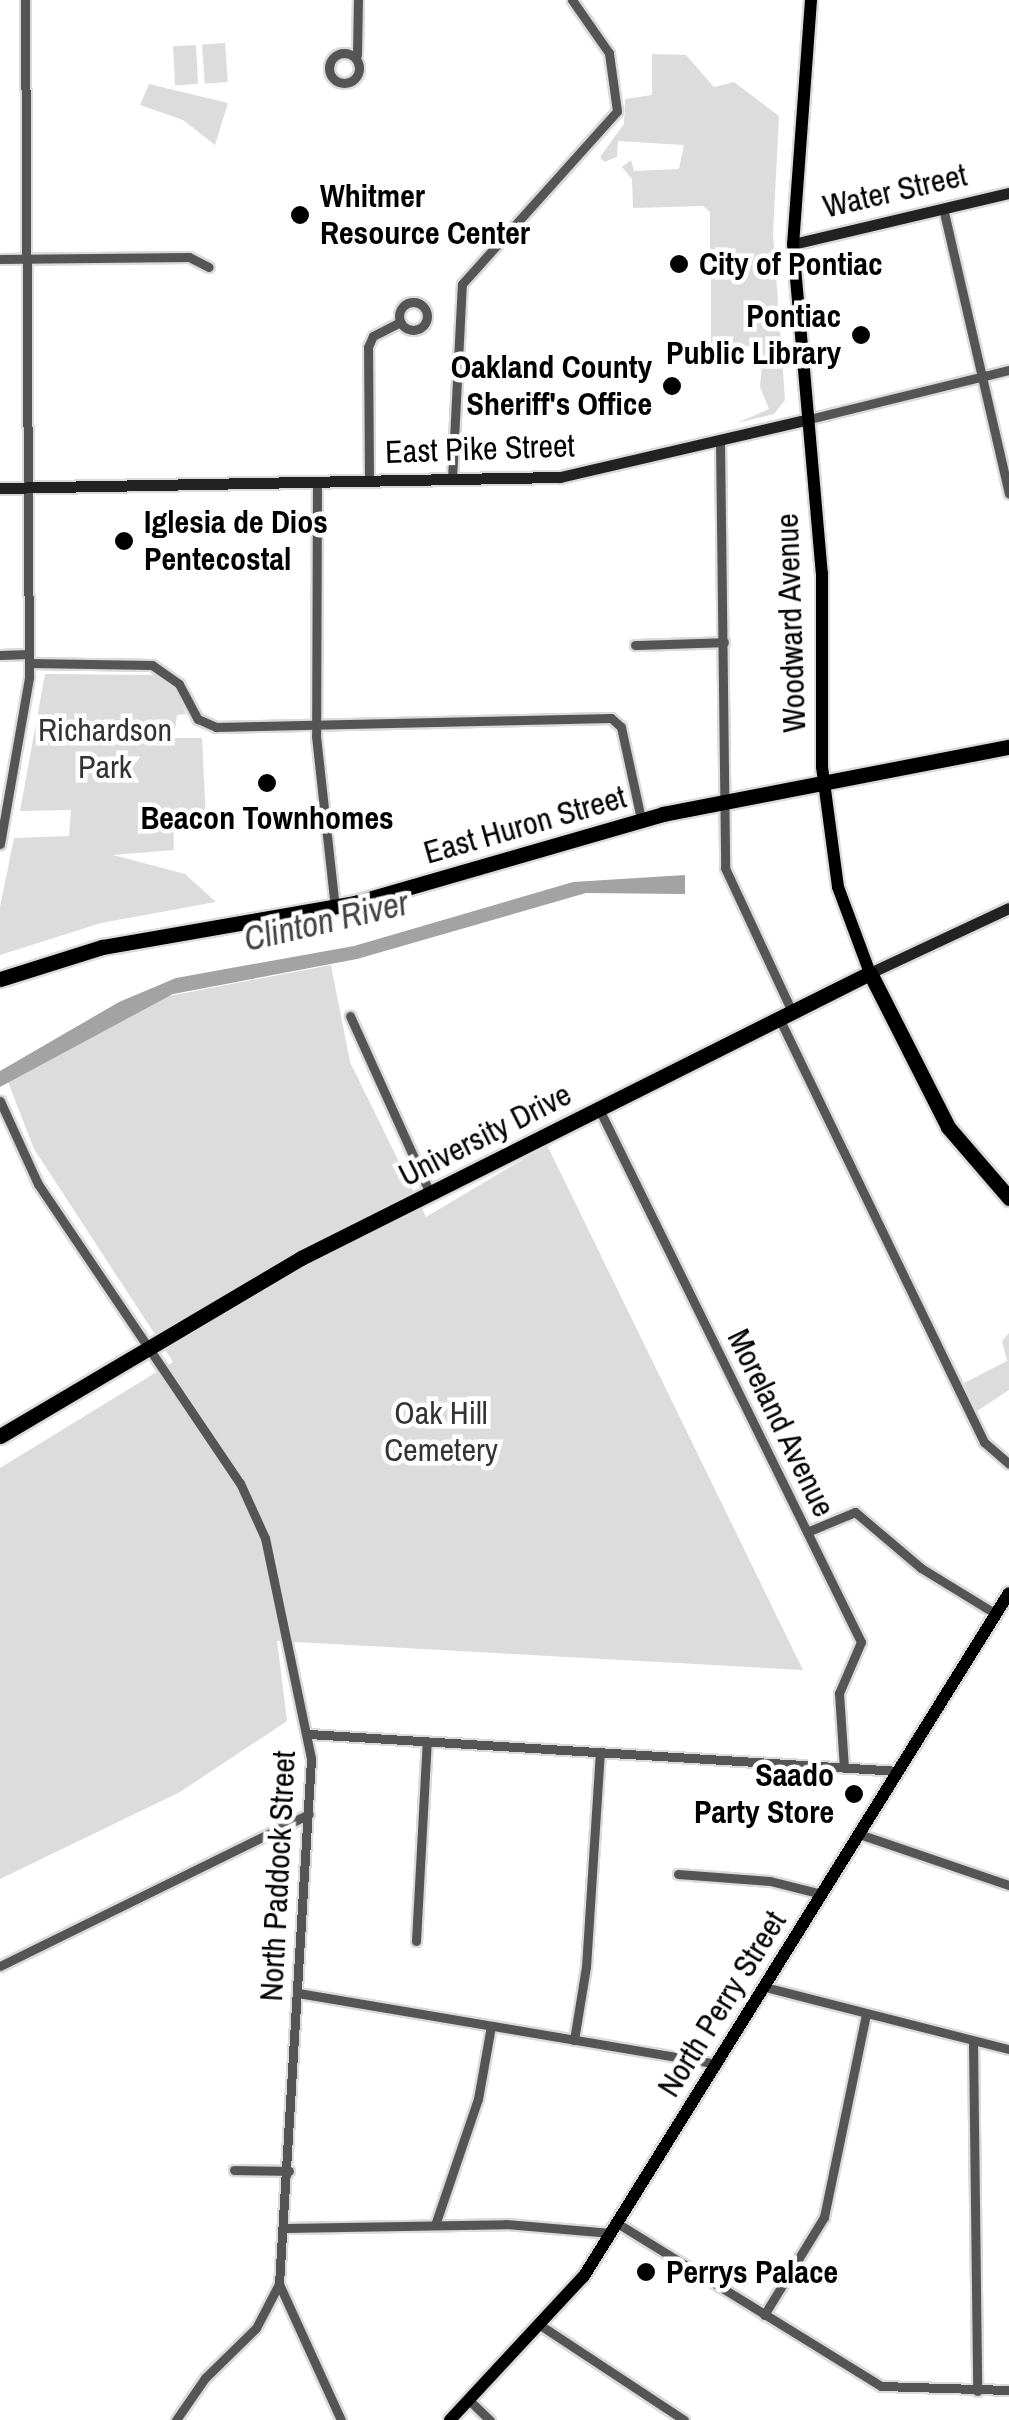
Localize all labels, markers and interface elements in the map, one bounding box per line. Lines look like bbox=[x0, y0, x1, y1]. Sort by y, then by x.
street label: Water Street bbox=[819, 156, 971, 226]
place label: Whitmer Resource Center bbox=[320, 178, 530, 253]
marker: Whitmer Resource Center bbox=[289, 204, 311, 226]
place label: City of Pontiac bbox=[699, 245, 883, 283]
marker: City of Pontiac bbox=[668, 253, 690, 275]
place label: Pontiac Public Library bbox=[666, 298, 841, 373]
marker: Pontiac Public Library bbox=[850, 324, 872, 346]
place label: Oakland County Sheriff's Office bbox=[451, 349, 652, 424]
marker: Oakland County Sheriff's Office bbox=[661, 375, 683, 397]
street label: East Pike Street bbox=[385, 427, 575, 471]
place label: Iglesia de Dios Pentecostal bbox=[144, 504, 328, 579]
street label: Woodward Avenue bbox=[768, 512, 814, 734]
marker: Iglesia de Dios Pentecostal bbox=[113, 530, 135, 552]
park label: Richardson Park bbox=[38, 712, 172, 787]
marker: Beacon Townhomes bbox=[256, 772, 278, 794]
street label: East Huron Street bbox=[419, 778, 631, 872]
place label: Beacon Townhomes bbox=[140, 799, 394, 837]
water label: Clinton River bbox=[240, 882, 412, 960]
street label: University Drive bbox=[392, 1075, 578, 1195]
street label: Moreland Avenue bbox=[719, 1322, 843, 1524]
park label: Oak Hill Cemetery bbox=[384, 1395, 498, 1470]
street label: North Paddock Street bbox=[252, 1750, 304, 2002]
place label: Saado Party Store bbox=[694, 1757, 834, 1832]
marker: Saado Party Store bbox=[843, 1783, 865, 1805]
street label: North Perry Street bbox=[650, 1904, 794, 2104]
place label: Perrys Palace bbox=[666, 2253, 838, 2291]
marker: Perrys Palace bbox=[635, 2261, 657, 2283]

